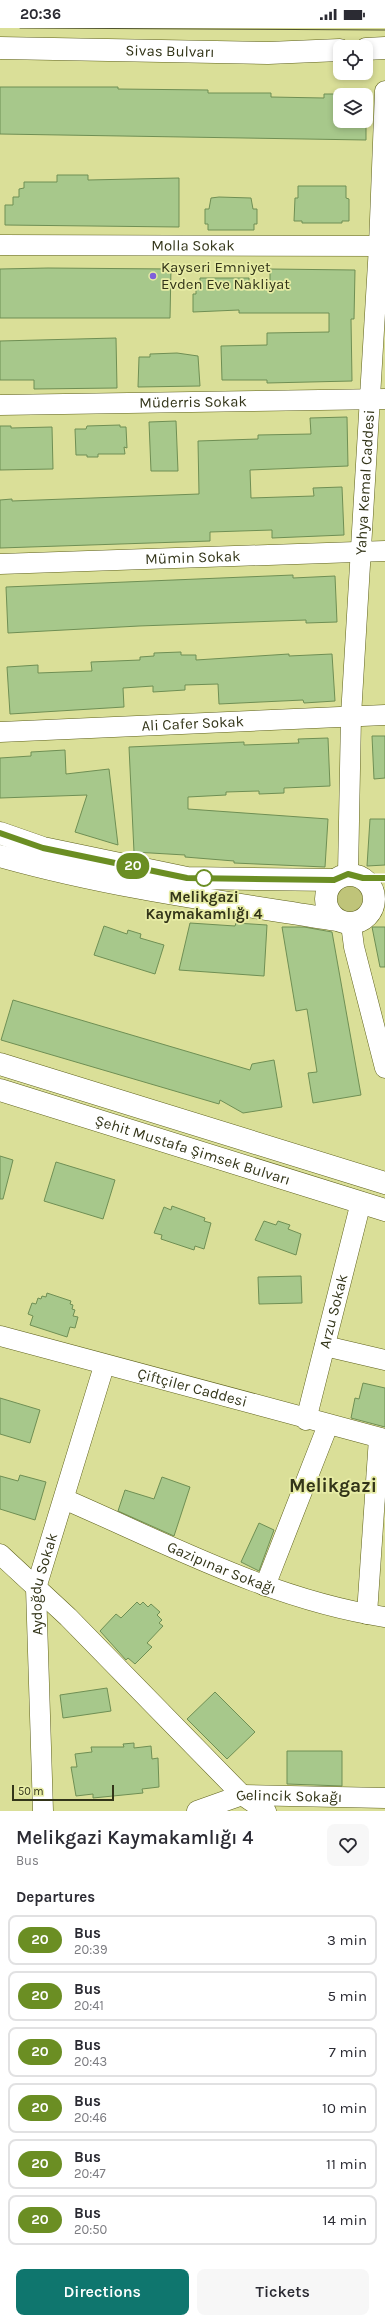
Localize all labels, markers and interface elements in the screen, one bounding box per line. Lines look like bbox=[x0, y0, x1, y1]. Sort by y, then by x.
text: 20:36 bbox=[20, 5, 61, 23]
map controls bbox=[333, 40, 373, 128]
button: locate bbox=[333, 40, 373, 80]
street label: Sivas Bulvarı bbox=[125, 41, 215, 61]
button: layers bbox=[333, 88, 373, 128]
street label: Molla Sokak bbox=[151, 236, 235, 255]
place label: Kayseri Emniyet Evden Eve Nakliyat bbox=[161, 258, 290, 293]
marker: Kayseri Emniyet Evden Eve Nakliyat bbox=[148, 271, 158, 281]
street label: Müderris Sokak bbox=[139, 392, 247, 412]
street label: Yahya Kemal Caddesi bbox=[352, 409, 378, 556]
street label: Mümin Sokak bbox=[145, 547, 241, 568]
street label: Ali Cafer Sokak bbox=[141, 712, 244, 735]
line badge: 20 bbox=[115, 853, 151, 879]
text: 20 bbox=[124, 857, 142, 874]
marker: Melikgazi Kaymakamlığı 4 bbox=[195, 869, 213, 887]
place label: Melikgazi Kaymakamlığı 4 bbox=[146, 888, 263, 923]
street label: Şehit Mustafa Şimsek Bulvarı bbox=[93, 1111, 293, 1189]
street label: Arzu Sokak bbox=[315, 1272, 351, 1351]
street label: Çiftçiler Caddesi bbox=[135, 1364, 249, 1411]
district label: Melikgazi bbox=[289, 1475, 377, 1497]
street label: Aydoğdu Sokak bbox=[27, 1531, 61, 1636]
street label: Gazipınar Sokağı bbox=[164, 1537, 279, 1598]
scale bar bbox=[12, 1783, 114, 1802]
text: 50 m bbox=[18, 1785, 44, 1798]
street label: Gelincik Sokağı bbox=[233, 1785, 343, 1806]
button: heart bbox=[327, 1824, 369, 1866]
text: Melikgazi Kaymakamlığı 4 bbox=[16, 1827, 253, 1849]
text: Bus bbox=[16, 1853, 39, 1868]
text: Departures bbox=[16, 1888, 95, 1906]
text: Bus bbox=[74, 1924, 101, 1942]
text: 20 bbox=[31, 1931, 49, 1948]
text: 3 min bbox=[327, 1931, 367, 1949]
text: 20:39 bbox=[74, 1942, 107, 1957]
text: Bus bbox=[74, 1980, 101, 1998]
text: 20 bbox=[31, 1987, 49, 2004]
text: 5 min bbox=[327, 1987, 367, 2005]
text: 20:41 bbox=[74, 1998, 104, 2013]
text: Bus bbox=[74, 2036, 101, 2054]
text: 20 bbox=[31, 2043, 49, 2060]
text: 7 min bbox=[329, 2043, 367, 2061]
text: 20:43 bbox=[74, 2054, 107, 2069]
text: Bus bbox=[74, 2092, 101, 2110]
text: 20 bbox=[31, 2099, 49, 2116]
text: 10 min bbox=[322, 2099, 367, 2117]
text: 20:46 bbox=[74, 2110, 107, 2125]
text: Bus bbox=[74, 2148, 101, 2166]
text: 20 bbox=[31, 2155, 49, 2172]
text: 11 min bbox=[326, 2155, 367, 2173]
text: 20:47 bbox=[74, 2166, 106, 2181]
text: Bus bbox=[74, 2204, 101, 2222]
text: 20 bbox=[31, 2211, 49, 2228]
text: 14 min bbox=[323, 2211, 367, 2229]
text: 20:50 bbox=[74, 2222, 107, 2237]
button: Directions bbox=[16, 2269, 189, 2315]
button: Tickets bbox=[197, 2269, 369, 2315]

